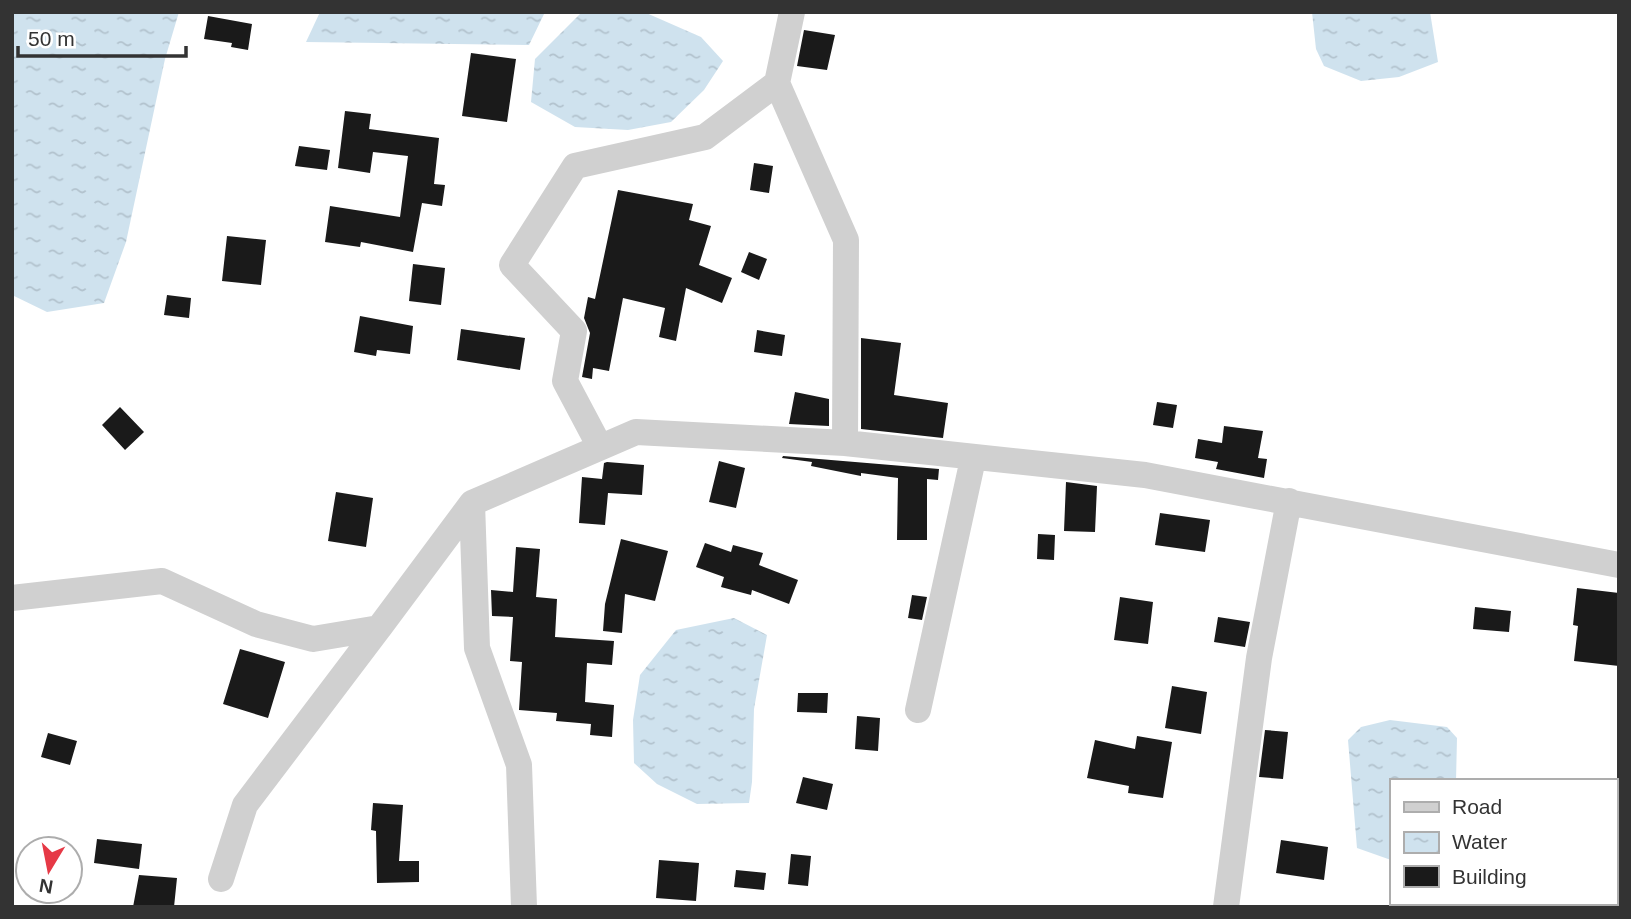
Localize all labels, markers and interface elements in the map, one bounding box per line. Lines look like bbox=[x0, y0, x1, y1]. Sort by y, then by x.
scale bar bbox=[18, 14, 186, 58]
text: 50 m bbox=[28, 27, 75, 50]
legend bbox=[1390, 779, 1617, 905]
text: Road bbox=[1452, 795, 1502, 818]
text: Water bbox=[1452, 830, 1507, 853]
north arrow bbox=[14, 835, 84, 905]
text: Building bbox=[1452, 865, 1527, 888]
text: N bbox=[38, 875, 55, 898]

